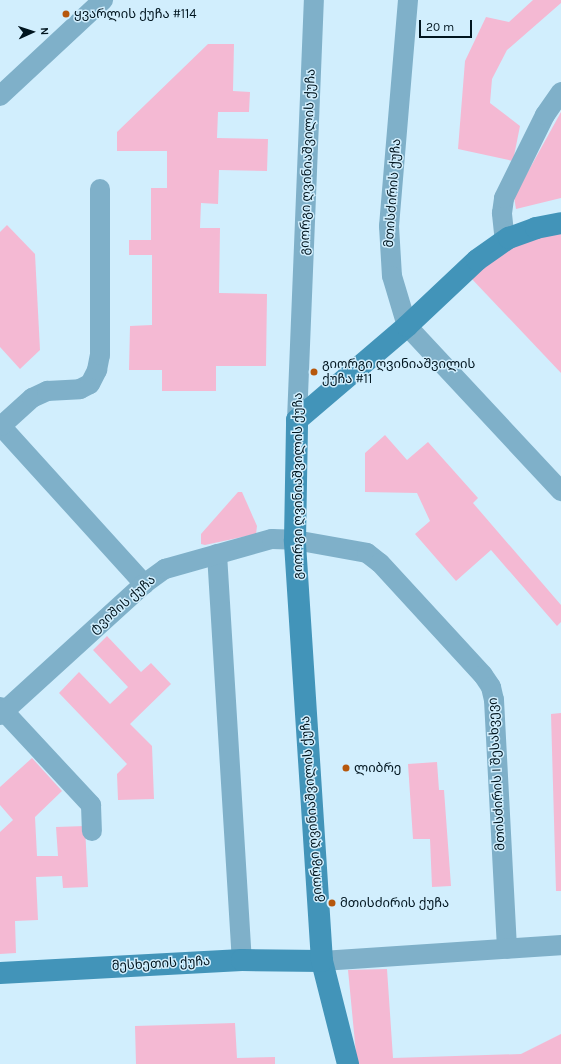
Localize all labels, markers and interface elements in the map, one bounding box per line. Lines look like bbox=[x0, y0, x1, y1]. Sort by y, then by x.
place label: ყვარლის ქუჩა #114 bbox=[74, 6, 197, 22]
marker: ყვარლის ქუჩა #114 bbox=[61, 9, 71, 19]
north arrow bbox=[12, 12, 52, 52]
scale bar bbox=[421, 12, 474, 38]
text: 20 m bbox=[426, 20, 454, 34]
text: N bbox=[38, 27, 51, 36]
street label: გიორგი ღვინიაშვილის ქუჩა bbox=[297, 68, 319, 256]
street label: მთისძირის ქუჩა bbox=[381, 138, 405, 248]
place label: გიორგი ღვინიაშვილის ქუჩა #11 bbox=[322, 357, 475, 388]
marker: გიორგი ღვინიაშვილის ქუჩა #11 bbox=[309, 367, 319, 377]
street label: გიორგი ღვინიაშვილის ქუჩა bbox=[290, 393, 306, 579]
street label: ტვიშის ქუჩა bbox=[87, 572, 159, 638]
street label: მთისძირის I შესახვევი bbox=[485, 697, 509, 851]
street label: გიორგი ღვინიაშვილის ქუჩა bbox=[298, 715, 326, 903]
place label: ლიბრე bbox=[354, 760, 401, 776]
marker: ლიბრე bbox=[341, 763, 351, 773]
place label: მთისძირის ქუჩა bbox=[340, 895, 449, 911]
marker: მთისძირის ქუჩა bbox=[327, 898, 337, 908]
street label: მესხეთის ქუჩა bbox=[111, 954, 211, 974]

